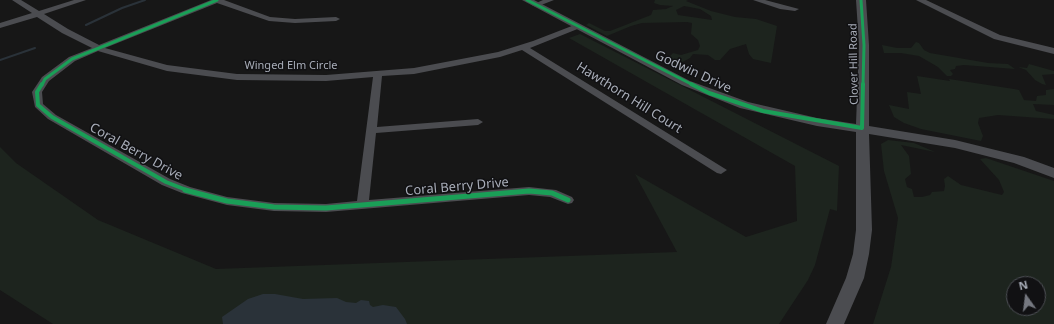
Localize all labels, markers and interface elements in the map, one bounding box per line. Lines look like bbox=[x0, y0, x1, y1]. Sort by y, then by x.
street label: Clover Hill Road bbox=[847, 23, 861, 105]
street label: Godwin Drive bbox=[652, 48, 734, 96]
street label: Winged Elm Circle bbox=[245, 59, 337, 73]
street label: Hawthorn Hill Court bbox=[573, 59, 685, 137]
street label: Coral Berry Drive bbox=[87, 120, 185, 184]
street label: Coral Berry Drive bbox=[405, 175, 509, 199]
north arrow bbox=[1006, 276, 1046, 316]
text: N bbox=[1017, 276, 1029, 293]

